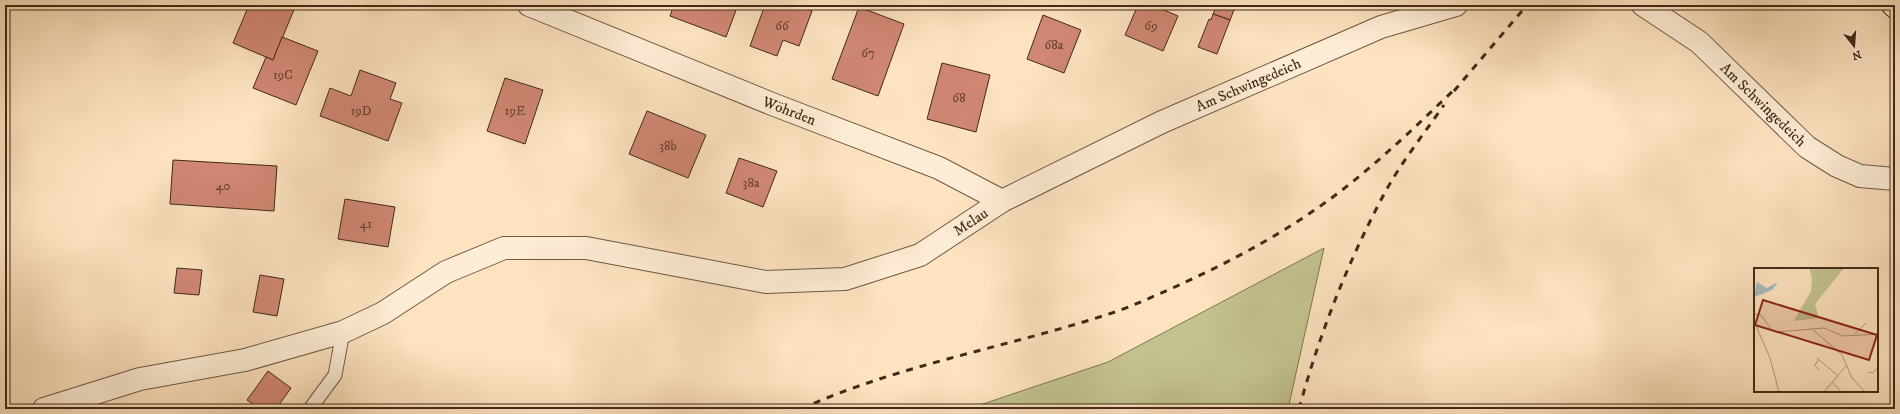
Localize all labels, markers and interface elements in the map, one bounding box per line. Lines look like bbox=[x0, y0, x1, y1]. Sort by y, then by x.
house number: 66 bbox=[775, 18, 790, 34]
house number: 69 bbox=[1144, 18, 1158, 34]
north arrow bbox=[1834, 26, 1874, 66]
house number: 68a bbox=[1045, 37, 1064, 53]
house number: 67 bbox=[861, 45, 875, 61]
text: N bbox=[1850, 47, 1863, 63]
street label: Am Schwingedeich bbox=[1193, 54, 1304, 116]
street label: Am Schwingedeich bbox=[1716, 59, 1810, 151]
house number: 19C bbox=[273, 67, 293, 83]
house number: 68 bbox=[952, 90, 966, 106]
street label: Wöhrden bbox=[759, 92, 819, 130]
house number: 19D bbox=[351, 103, 372, 119]
house number: 19E bbox=[505, 103, 525, 119]
house number: 38b bbox=[659, 138, 677, 154]
house number: 38a bbox=[743, 175, 760, 191]
house number: 40 bbox=[216, 178, 230, 194]
street label: Melau bbox=[950, 204, 992, 240]
house number: 41 bbox=[360, 216, 372, 232]
inset map bbox=[1754, 268, 1878, 392]

